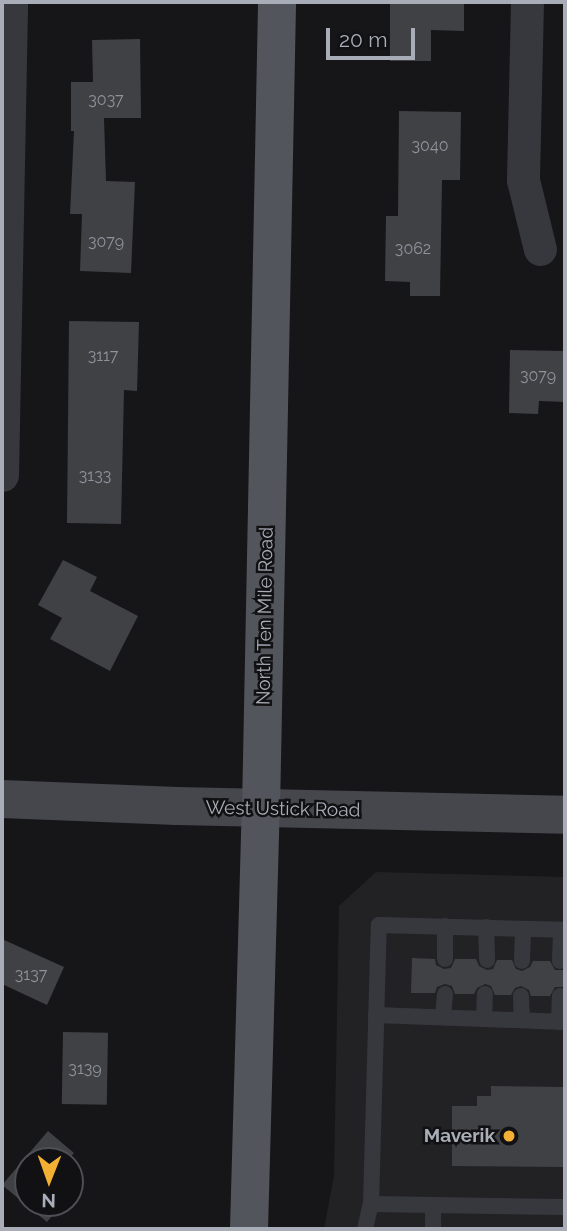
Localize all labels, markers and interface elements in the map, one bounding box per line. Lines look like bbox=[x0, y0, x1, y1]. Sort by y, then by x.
scale bar bbox=[329, 14, 418, 58]
text: 20 m bbox=[339, 27, 387, 52]
house number: 3037 bbox=[88, 90, 124, 110]
house number: 3040 bbox=[412, 136, 448, 156]
house number: 3079 bbox=[88, 232, 124, 252]
house number: 3062 bbox=[395, 239, 431, 259]
house number: 3117 bbox=[88, 346, 118, 366]
house number: 3079 bbox=[520, 366, 556, 386]
house number: 3133 bbox=[79, 466, 111, 486]
street label: North Ten Mile Road bbox=[252, 526, 278, 706]
street label: West Ustick Road bbox=[205, 796, 361, 822]
house number: 3137 bbox=[15, 965, 47, 985]
house number: 3139 bbox=[68, 1059, 102, 1079]
place label: Maverik bbox=[424, 1125, 495, 1147]
marker: Maverik bbox=[501, 1128, 517, 1144]
north arrow bbox=[14, 1147, 84, 1217]
text: N bbox=[41, 1190, 56, 1212]

